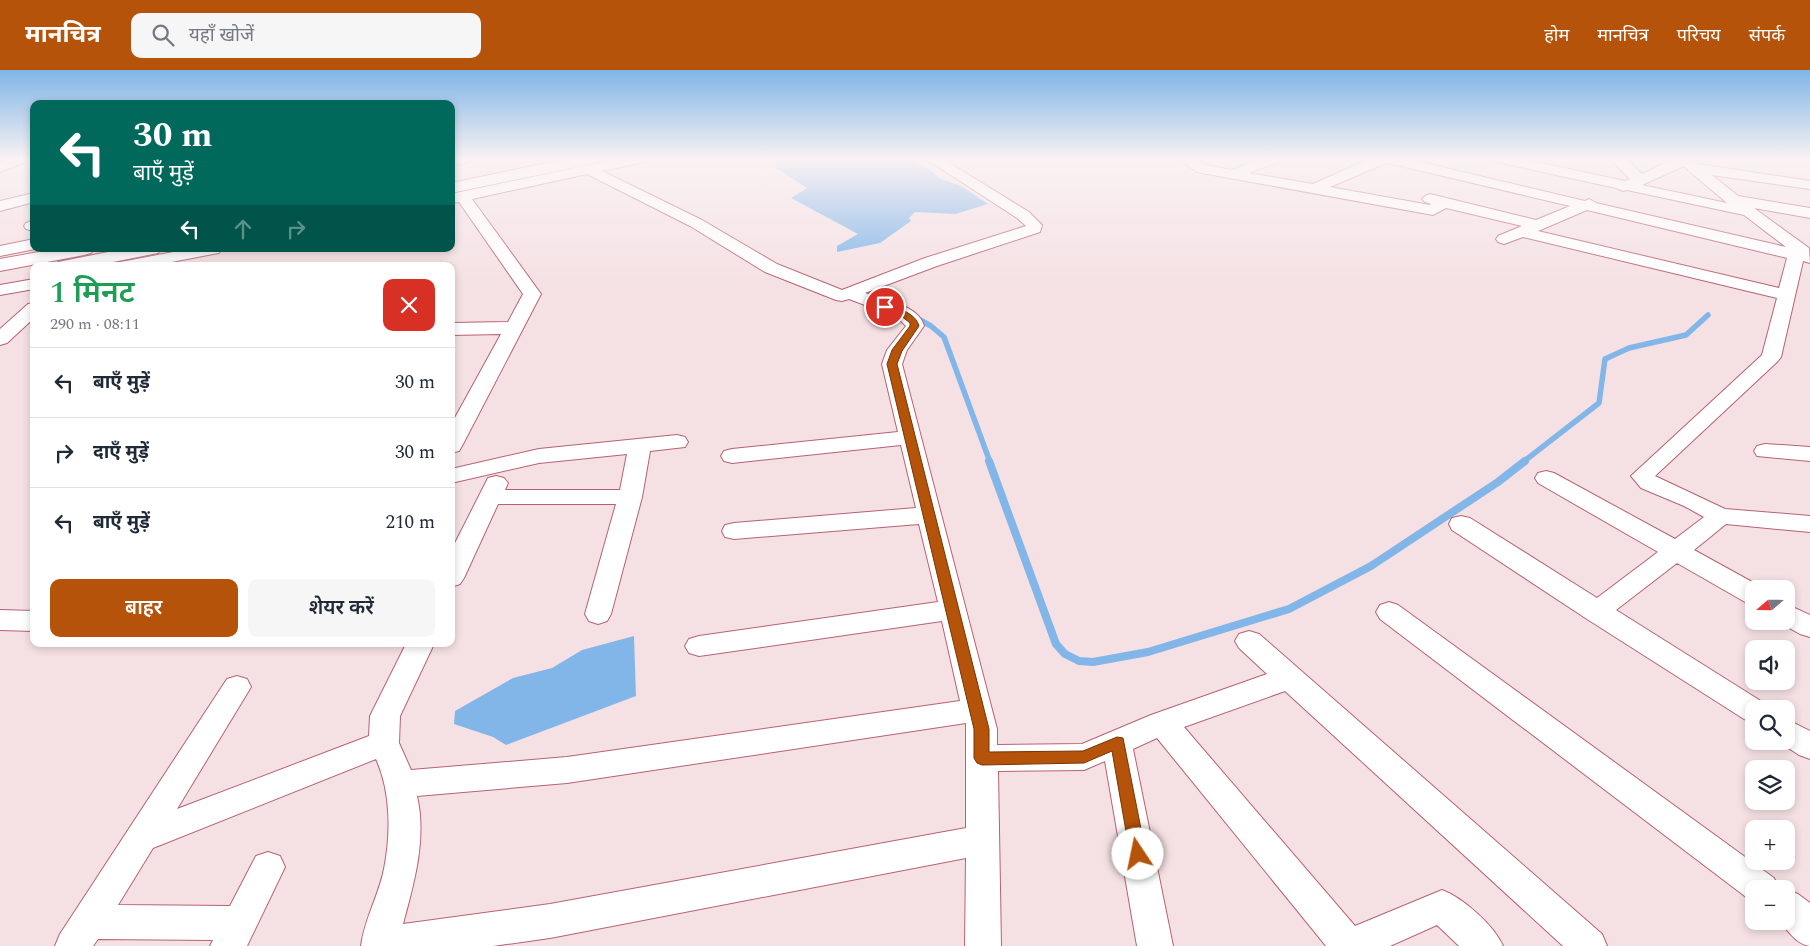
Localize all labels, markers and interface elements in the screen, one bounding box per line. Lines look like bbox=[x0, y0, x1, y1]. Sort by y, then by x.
search box bbox=[131, 13, 481, 58]
text: मानचित्र bbox=[25, 17, 101, 53]
icon: search bbox=[149, 21, 177, 49]
text: यहाँ खोजें bbox=[189, 21, 254, 50]
text: होम bbox=[1544, 22, 1569, 49]
text: मानचित्र bbox=[1597, 22, 1649, 49]
text: परिचय bbox=[1677, 22, 1721, 49]
text: संपर्क bbox=[1749, 22, 1785, 49]
text: 30 m bbox=[133, 109, 213, 162]
icon: left bbox=[50, 120, 115, 185]
text: बाएँ मुड़ें bbox=[133, 157, 194, 190]
icon: left bbox=[176, 215, 204, 243]
icon: ahead bbox=[229, 215, 257, 243]
icon: right bbox=[282, 215, 310, 243]
text: 1 मिनट bbox=[50, 270, 134, 316]
button: close bbox=[383, 279, 435, 331]
pin bbox=[864, 286, 906, 328]
icon: arrive bbox=[871, 293, 899, 321]
text: 290 m · 08:11 bbox=[50, 312, 140, 336]
text: बाएँ मुड़ें bbox=[93, 368, 150, 397]
text: 30 m bbox=[395, 368, 435, 397]
icon: left bbox=[50, 369, 78, 397]
text: दाएँ मुड़ें bbox=[93, 438, 149, 467]
text: 30 m bbox=[395, 438, 435, 467]
icon: right bbox=[50, 439, 78, 467]
text: बाएँ मुड़ें bbox=[93, 508, 150, 537]
text: 210 m bbox=[385, 508, 435, 537]
icon: left bbox=[50, 509, 78, 537]
button: बाहर bbox=[50, 579, 238, 637]
button: शेयर करें bbox=[248, 579, 435, 637]
north arrow bbox=[1745, 580, 1795, 630]
map controls bbox=[1745, 580, 1795, 930]
button: sound bbox=[1745, 640, 1795, 690]
button: search bbox=[1745, 700, 1795, 750]
button: layers bbox=[1745, 760, 1795, 810]
button: + bbox=[1745, 820, 1795, 870]
position arrow bbox=[1111, 827, 1163, 879]
button: − bbox=[1745, 880, 1795, 930]

